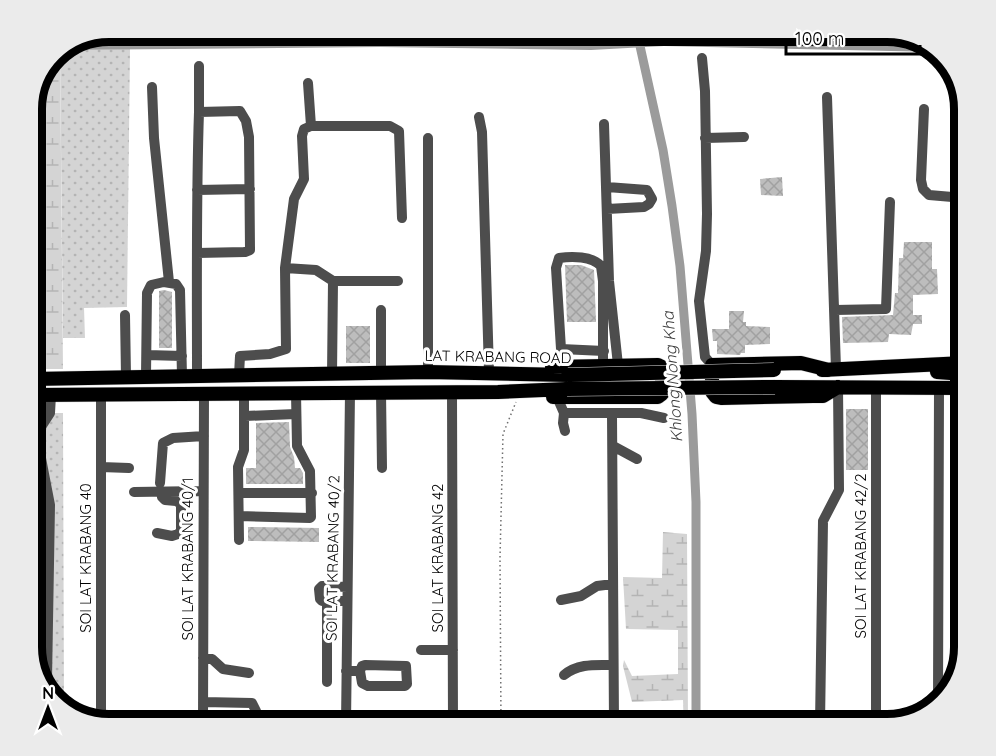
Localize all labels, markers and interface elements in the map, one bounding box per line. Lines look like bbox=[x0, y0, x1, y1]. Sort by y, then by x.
scale bar bbox=[786, 18, 920, 56]
text: 100 m bbox=[795, 27, 844, 50]
water label: Khlong Nong Kha bbox=[657, 310, 687, 443]
street label: LAT KRABANG ROAD bbox=[425, 346, 572, 367]
street label: SOI LAT KRABANG 42/2 bbox=[851, 473, 870, 639]
street label: SOI LAT KRABANG 40/2 bbox=[322, 475, 343, 641]
street label: SOI LAT KRABANG 40/1 bbox=[178, 478, 197, 640]
street label: SOI LAT KRABANG 40 bbox=[76, 483, 95, 633]
street label: SOI LAT KRABANG 42 bbox=[428, 484, 447, 632]
north arrow bbox=[18, 678, 78, 738]
text: N bbox=[42, 683, 54, 703]

